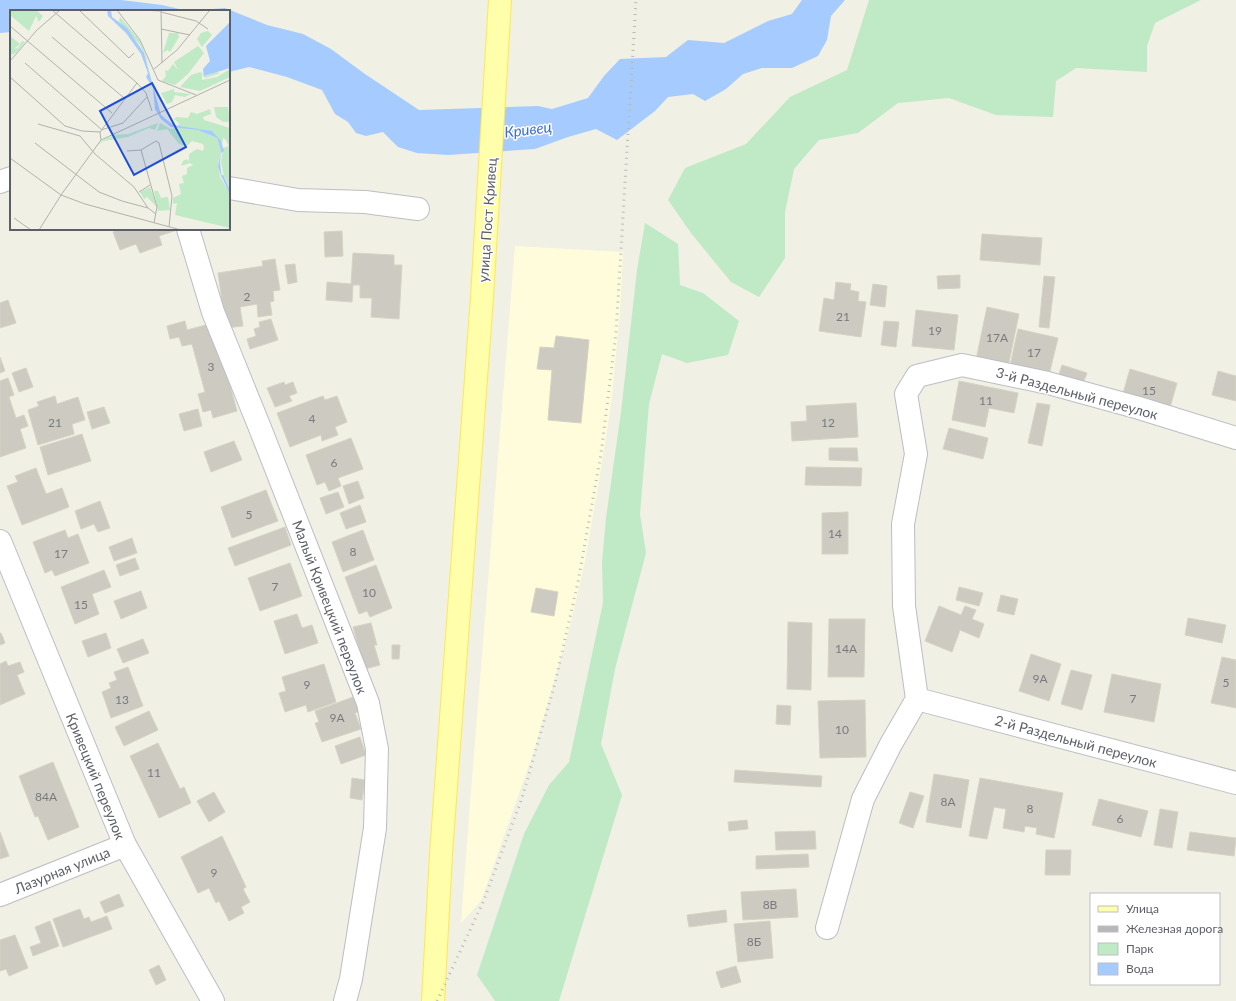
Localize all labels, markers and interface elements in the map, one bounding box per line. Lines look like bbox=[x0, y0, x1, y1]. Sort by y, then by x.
inset map bbox=[10, 10, 230, 230]
water label: Кривец bbox=[503, 117, 553, 141]
street label: улица Пост Кривец bbox=[474, 156, 500, 283]
house number: 2 bbox=[244, 289, 251, 304]
house number: 21 bbox=[836, 309, 850, 324]
house number: 19 bbox=[928, 323, 942, 338]
house number: 17А bbox=[986, 330, 1009, 345]
house number: 17 bbox=[1027, 345, 1041, 360]
house number: 3 bbox=[208, 359, 215, 374]
street label: 3-й Раздельный переулок bbox=[994, 363, 1161, 423]
house number: 15 bbox=[1142, 383, 1156, 398]
house number: 11 bbox=[979, 393, 993, 408]
house number: 4 bbox=[309, 411, 316, 426]
house number: 21 bbox=[48, 415, 62, 430]
house number: 12 bbox=[821, 415, 835, 430]
house number: 6 bbox=[331, 455, 338, 470]
house number: 5 bbox=[246, 507, 253, 522]
street label: Малый Кривецкий переулок bbox=[289, 518, 371, 697]
house number: 14 bbox=[828, 526, 842, 541]
house number: 8 bbox=[350, 544, 357, 559]
house number: 17 bbox=[54, 546, 68, 561]
house number: 7 bbox=[272, 579, 279, 594]
house number: 10 bbox=[362, 585, 376, 600]
house number: 15 bbox=[74, 597, 88, 612]
house number: 14А bbox=[835, 641, 858, 656]
house number: 9А bbox=[1032, 671, 1048, 686]
house number: 5 bbox=[1223, 675, 1230, 690]
house number: 9 bbox=[304, 677, 311, 692]
house number: 7 bbox=[1130, 691, 1137, 706]
house number: 13 bbox=[115, 692, 129, 707]
street label: Кривецкий переулок bbox=[63, 710, 129, 843]
house number: 9А bbox=[329, 710, 345, 725]
street label: 2-й Раздельный переулок bbox=[993, 711, 1160, 771]
house number: 10 bbox=[835, 722, 849, 737]
house number: 11 bbox=[147, 765, 161, 780]
house number: 84А bbox=[35, 789, 58, 804]
house number: 8А bbox=[940, 794, 956, 809]
house number: 8 bbox=[1027, 801, 1034, 816]
house number: 6 bbox=[1117, 811, 1124, 826]
street label: Лазурная улица bbox=[11, 843, 112, 897]
house number: 9 bbox=[211, 865, 218, 880]
legend bbox=[1090, 893, 1220, 985]
house number: 8В bbox=[763, 897, 778, 912]
text: Улица bbox=[1126, 901, 1159, 916]
text: Железная дорога bbox=[1126, 921, 1223, 936]
house number: 8Б bbox=[747, 934, 761, 949]
text: Парк bbox=[1126, 941, 1154, 956]
text: Вода bbox=[1126, 961, 1154, 976]

